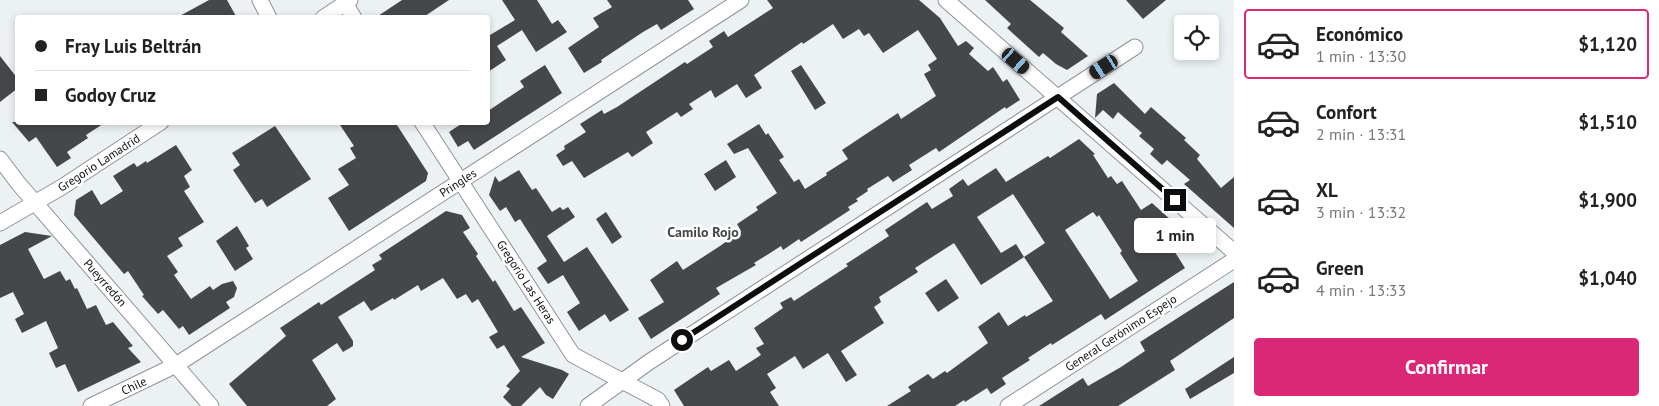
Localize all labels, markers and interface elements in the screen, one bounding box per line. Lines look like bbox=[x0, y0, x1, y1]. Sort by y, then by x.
map controls bbox=[1174, 15, 1219, 60]
button: locate bbox=[1174, 15, 1219, 60]
icon: car bbox=[1256, 22, 1301, 67]
text: Económico bbox=[1316, 22, 1403, 46]
text: $1,120 bbox=[1578, 32, 1637, 56]
text: Fray Luis Beltrán bbox=[65, 34, 201, 58]
car bbox=[999, 45, 1032, 77]
text: 1 min · 13:30 bbox=[1316, 46, 1406, 66]
car bbox=[1087, 53, 1120, 81]
text: Godoy Cruz bbox=[65, 83, 156, 107]
icon: car bbox=[1256, 100, 1301, 145]
text: Confort bbox=[1316, 100, 1377, 124]
text: $1,510 bbox=[1578, 110, 1637, 134]
text: 2 min · 13:31 bbox=[1316, 124, 1406, 144]
street label: Gregorio Lamadrid bbox=[55, 130, 143, 195]
street label: Pringles bbox=[436, 165, 479, 200]
icon: car bbox=[1256, 178, 1301, 223]
text: XL bbox=[1316, 178, 1338, 202]
text: $1,900 bbox=[1578, 188, 1637, 212]
route end bbox=[1164, 189, 1186, 211]
text: 3 min · 13:32 bbox=[1316, 202, 1406, 222]
callout: 1 min bbox=[1134, 218, 1216, 252]
district label: Camilo Rojo bbox=[667, 223, 739, 241]
text: 1 min bbox=[1155, 225, 1195, 245]
street label: Gregorio Las Heras bbox=[494, 237, 559, 326]
street label: Pueyrredón bbox=[81, 256, 130, 309]
icon: car bbox=[1256, 256, 1301, 301]
text: Green bbox=[1316, 256, 1364, 280]
text: $1,040 bbox=[1578, 266, 1637, 290]
text: 4 min · 13:33 bbox=[1316, 280, 1406, 300]
street label: General Gerónimo Espejo bbox=[1062, 291, 1179, 374]
route start bbox=[671, 329, 693, 351]
button: Confirmar bbox=[1254, 338, 1639, 396]
street label: Chile bbox=[119, 373, 149, 398]

